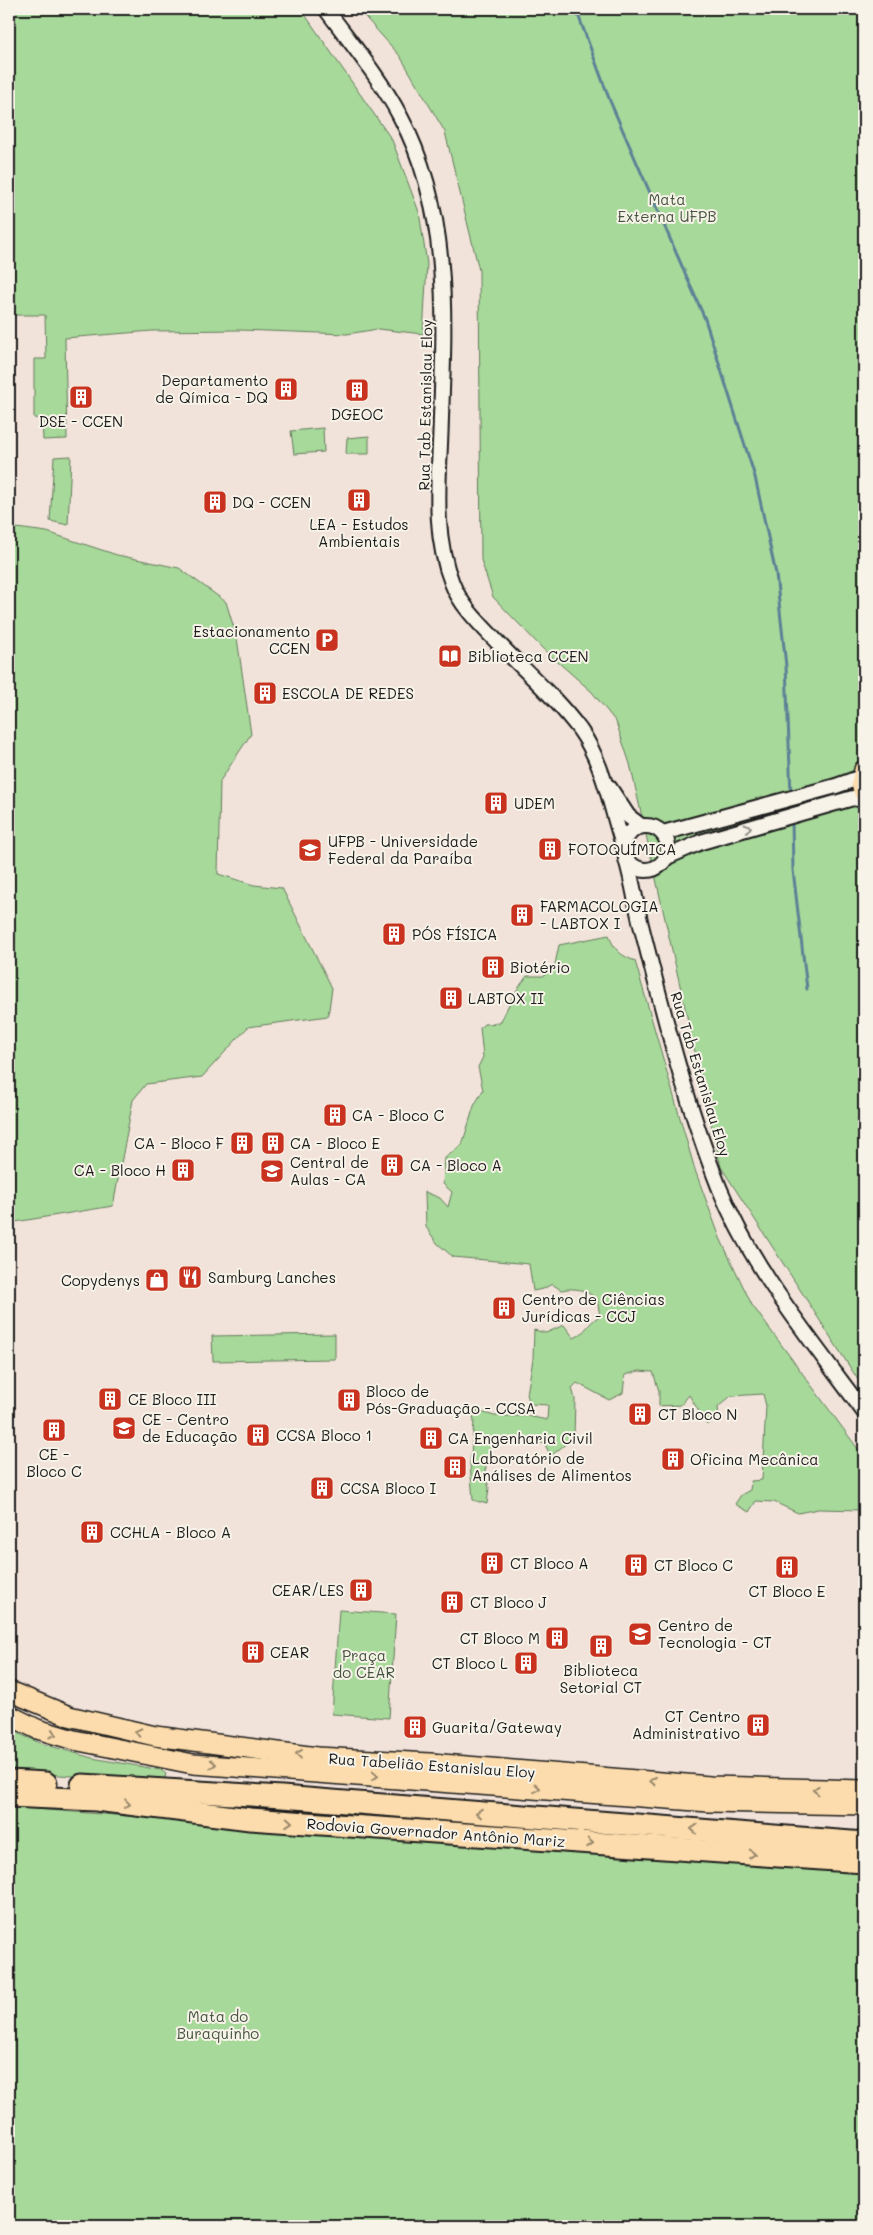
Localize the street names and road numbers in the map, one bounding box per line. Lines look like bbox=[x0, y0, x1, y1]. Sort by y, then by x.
street label: Rua Tab Estanislau Eloy bbox=[414, 319, 436, 491]
street label: Rua Tab Estanislau Eloy bbox=[666, 989, 736, 1159]
street label: Rua Tabelião Estanislau Eloy bbox=[328, 1748, 536, 1782]
street label: Rodovia Governador Antônio Mariz bbox=[306, 1813, 566, 1851]

